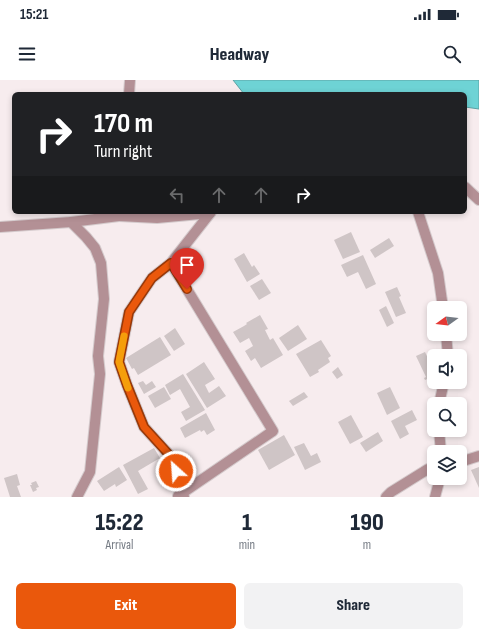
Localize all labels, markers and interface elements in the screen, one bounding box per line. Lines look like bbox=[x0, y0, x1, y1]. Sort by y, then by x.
text: 15:21 bbox=[20, 5, 48, 24]
icon: menu bbox=[16, 43, 38, 65]
icon: search bbox=[441, 43, 463, 65]
text: Headway bbox=[210, 44, 269, 65]
text: 170 m bbox=[94, 107, 153, 140]
icon: right bbox=[28, 108, 80, 160]
text: Turn right bbox=[94, 141, 152, 162]
icon: left bbox=[166, 184, 188, 206]
icon: ahead bbox=[208, 184, 230, 206]
icon: ahead bbox=[250, 184, 272, 206]
icon: right bbox=[292, 184, 314, 206]
pin bbox=[170, 248, 204, 289]
icon: arrive bbox=[176, 254, 198, 276]
north arrow bbox=[427, 301, 467, 341]
map controls bbox=[427, 301, 467, 485]
button: sound bbox=[427, 349, 467, 389]
button: search bbox=[427, 397, 467, 437]
button: layers bbox=[427, 445, 467, 485]
position arrow bbox=[155, 450, 197, 492]
text: 15:22 bbox=[95, 508, 143, 537]
text: 1 bbox=[242, 508, 252, 537]
text: 190 bbox=[350, 508, 384, 537]
text: Arrival bbox=[105, 537, 133, 553]
text: min bbox=[239, 537, 255, 553]
text: m bbox=[363, 537, 371, 553]
button: Exit bbox=[16, 583, 236, 629]
button: Share bbox=[244, 583, 463, 629]

